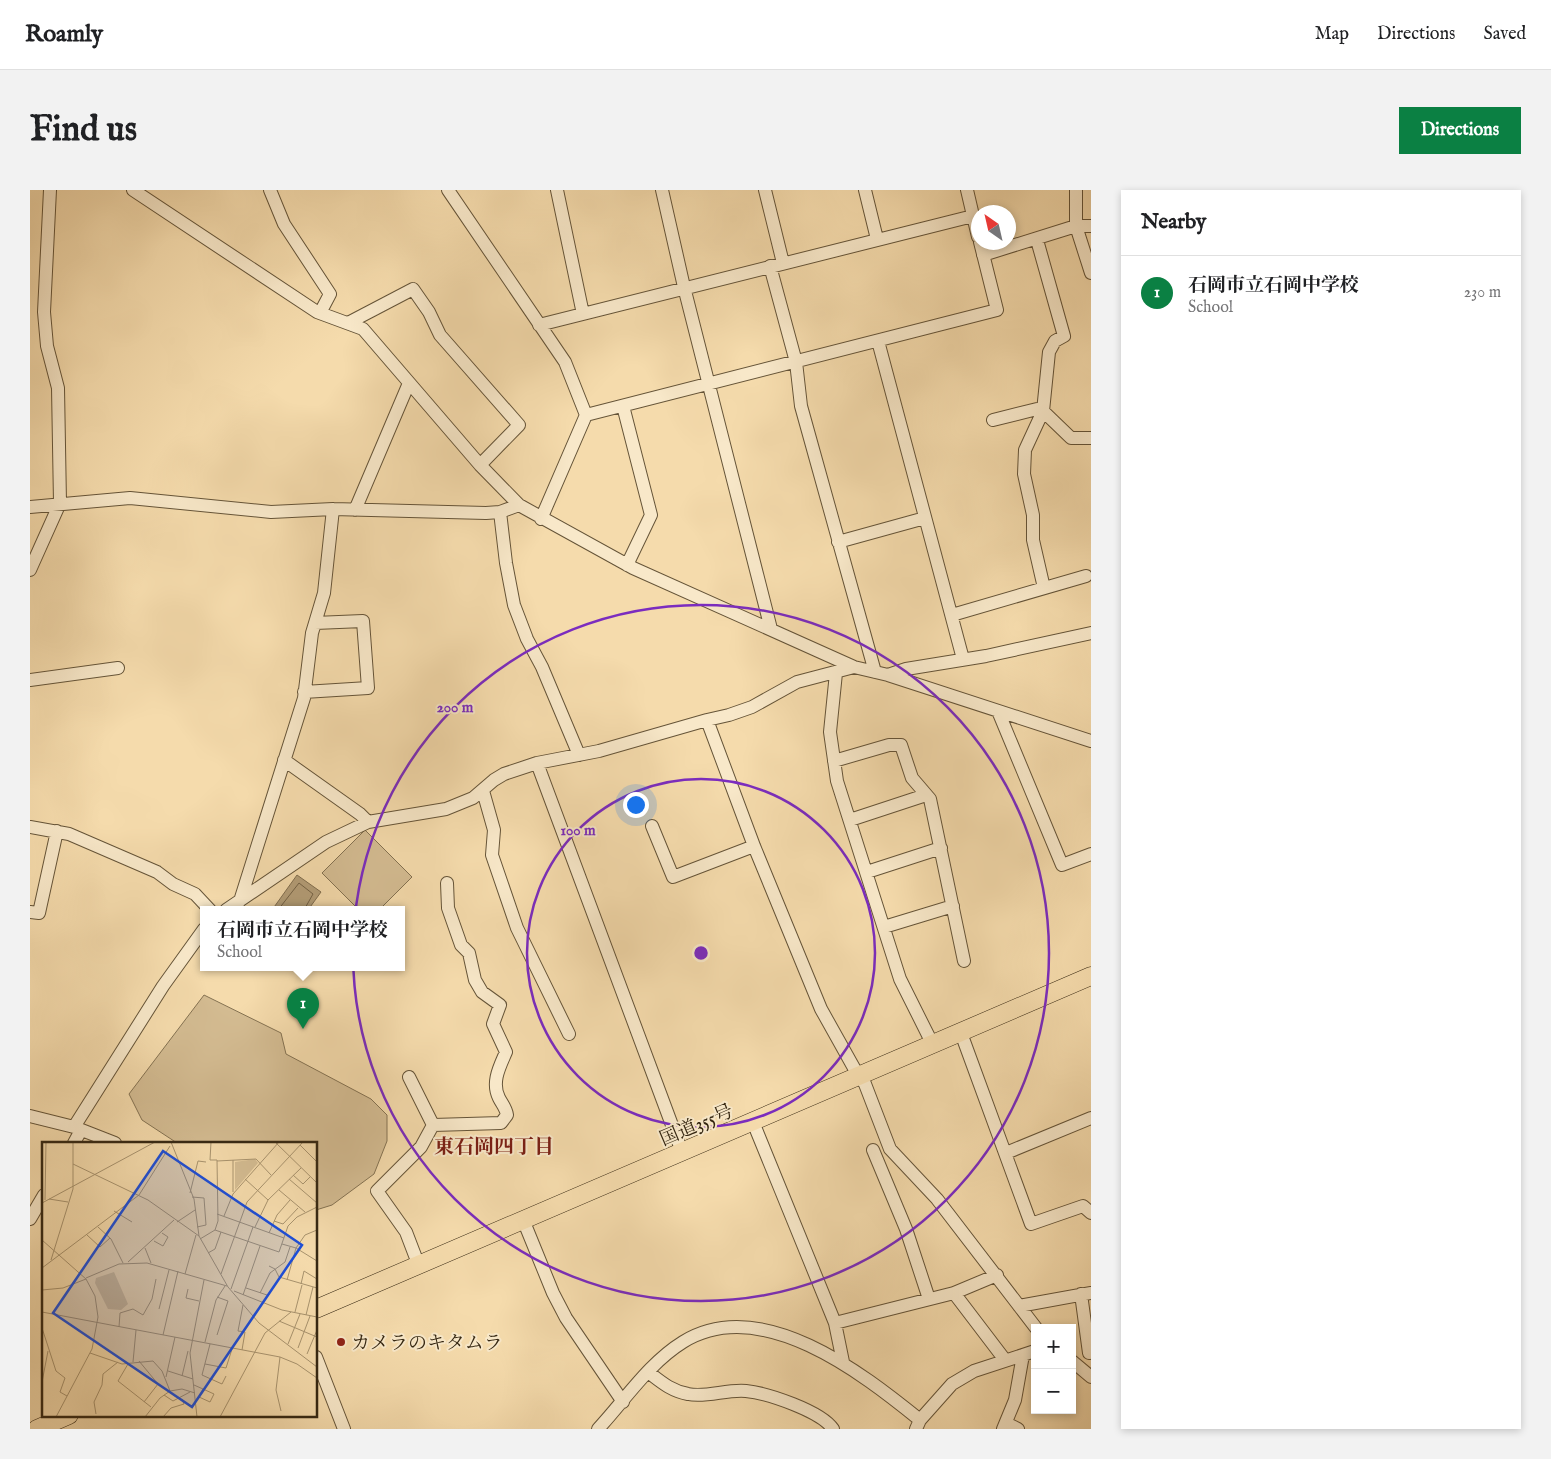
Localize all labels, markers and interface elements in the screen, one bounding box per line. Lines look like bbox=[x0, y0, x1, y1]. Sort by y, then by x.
text: Roamly bbox=[25, 19, 103, 50]
text: Map bbox=[1315, 23, 1349, 46]
text: Directions bbox=[1377, 23, 1455, 46]
text: Saved bbox=[1483, 23, 1526, 46]
button: Directions bbox=[1399, 107, 1521, 154]
text: Find us bbox=[30, 108, 137, 153]
north arrow bbox=[971, 205, 1016, 250]
text: Nearby bbox=[1141, 209, 1206, 236]
text: 石岡市立石岡中学校 bbox=[1188, 274, 1359, 298]
text: 1 bbox=[1154, 283, 1160, 303]
text: 230 m bbox=[1464, 283, 1501, 303]
text: School bbox=[1188, 298, 1233, 318]
text: 200 m bbox=[437, 698, 474, 717]
your location bbox=[623, 792, 649, 818]
text: 100 m bbox=[560, 821, 596, 840]
popup bbox=[200, 906, 405, 971]
text: 石岡市立石岡中学校 bbox=[217, 919, 388, 943]
text: School bbox=[217, 943, 262, 963]
centre of rings bbox=[692, 944, 710, 962]
pin: 1 bbox=[287, 988, 319, 1029]
street label: 国道355号 bbox=[656, 1100, 737, 1152]
district label: 東石岡四丁目 bbox=[434, 1135, 554, 1160]
inset map bbox=[42, 1142, 318, 1416]
map controls bbox=[1031, 1324, 1076, 1414]
button: + bbox=[1031, 1324, 1076, 1369]
place label: カメラのキタムラ bbox=[351, 1332, 503, 1356]
marker: カメラのキタムラ bbox=[335, 1336, 347, 1348]
button: − bbox=[1031, 1369, 1076, 1414]

